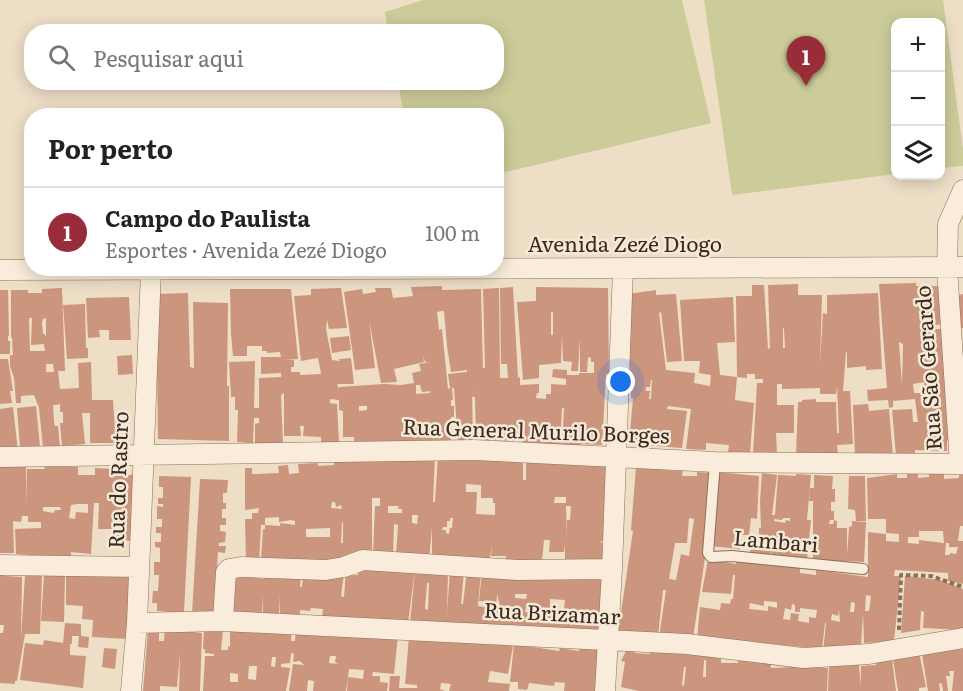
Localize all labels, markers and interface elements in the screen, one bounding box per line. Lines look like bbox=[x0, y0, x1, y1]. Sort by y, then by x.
map controls bbox=[891, 18, 945, 180]
button: + bbox=[891, 18, 945, 72]
search box bbox=[24, 24, 504, 90]
pin: 1 bbox=[786, 36, 826, 86]
icon: search bbox=[45, 41, 78, 74]
text: Pesquisar aqui bbox=[93, 41, 244, 74]
button: − bbox=[891, 72, 945, 126]
button: layers bbox=[891, 126, 945, 180]
text: Por perto bbox=[48, 128, 173, 167]
text: Campo do Paulista bbox=[105, 201, 310, 234]
text: 1 bbox=[63, 217, 72, 247]
text: 100 m bbox=[425, 217, 480, 247]
street label: Avenida Zezé Diogo bbox=[528, 227, 722, 258]
text: Esportes · Avenida Zezé Diogo bbox=[105, 234, 387, 264]
street label: Rua São Gerardo bbox=[905, 285, 948, 452]
your location bbox=[606, 367, 635, 396]
street label: Rua General Murilo Borges bbox=[402, 409, 670, 450]
street label: Rua do Rastro bbox=[99, 411, 134, 549]
street label: Lambari bbox=[733, 520, 820, 559]
street label: Rua Brizamar bbox=[483, 592, 621, 631]

